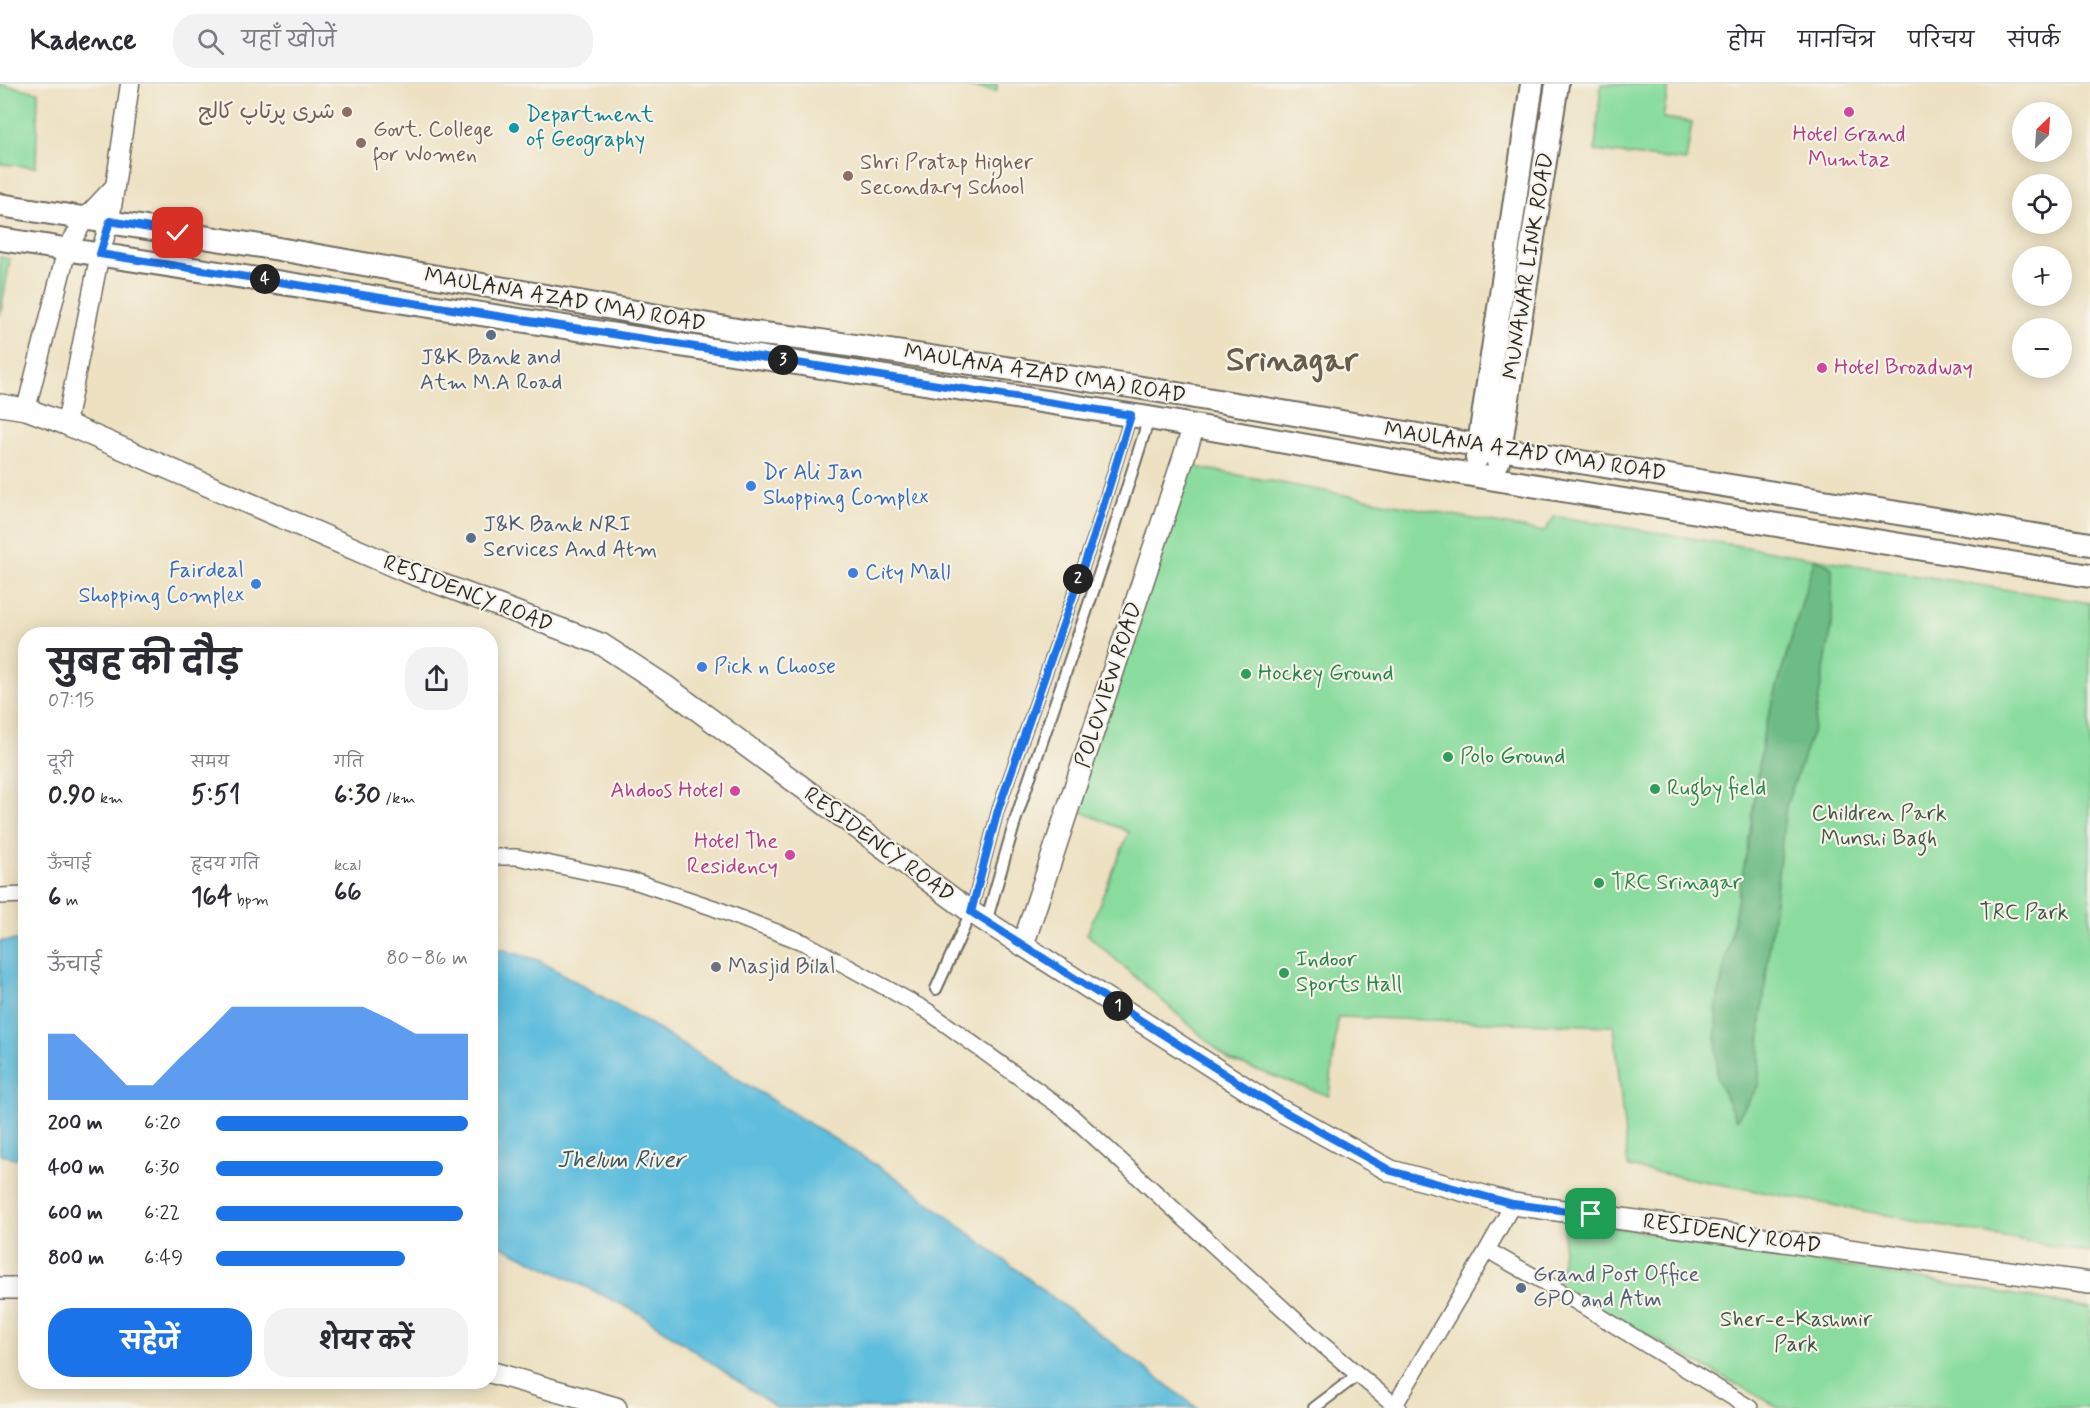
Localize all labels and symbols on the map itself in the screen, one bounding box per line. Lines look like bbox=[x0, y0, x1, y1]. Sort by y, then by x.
place label: شری پرتاپ کالج bbox=[198, 98, 335, 126]
place label: Department of Geography bbox=[526, 101, 654, 157]
north arrow bbox=[2012, 102, 2072, 162]
marker: شری پرتاپ کالج bbox=[340, 105, 354, 119]
marker: Hotel Grand Mumtaz bbox=[1842, 105, 1856, 119]
place label: Govt. College for Women bbox=[373, 116, 493, 171]
marker: Department of Geography bbox=[507, 121, 521, 135]
place label: Hotel Grand Mumtaz bbox=[1793, 121, 1905, 174]
marker: Govt. College for Women bbox=[354, 136, 368, 150]
place label: Shri Pratap Higher Secondary School bbox=[860, 149, 1034, 202]
street label: MUNAWAR LINK ROAD bbox=[1497, 151, 1561, 381]
marker: Shri Pratap Higher Secondary School bbox=[841, 169, 855, 183]
pin bbox=[152, 207, 203, 258]
street label: MAULANA AZAD (MA) ROAD bbox=[422, 261, 708, 339]
pin: 4 bbox=[250, 264, 280, 294]
marker: J&K Bank and Atm M.A Road bbox=[484, 328, 498, 342]
street label: MAULANA AZAD (MA) ROAD bbox=[902, 338, 1188, 410]
district label: Srinagar bbox=[1226, 338, 1359, 383]
place label: J&K Bank and Atm M.A Road bbox=[420, 344, 562, 397]
pin: 3 bbox=[768, 345, 798, 375]
place label: Hotel Broadway bbox=[1834, 354, 1973, 382]
marker: Hotel Broadway bbox=[1815, 361, 1829, 375]
street label: MAULANA AZAD (MA) ROAD bbox=[1382, 416, 1668, 488]
place label: Dr Ali Jan Shopping Complex bbox=[763, 459, 929, 513]
marker: Dr Ali Jan Shopping Complex bbox=[744, 479, 758, 493]
place label: J&K Bank NRI Services And Atm bbox=[483, 511, 657, 564]
marker: J&K Bank NRI Services And Atm bbox=[464, 531, 478, 545]
street label: RESIDENCY ROAD bbox=[379, 549, 557, 639]
place label: Fairdeal Shopping Complex bbox=[78, 557, 244, 611]
place label: City Mall bbox=[865, 559, 950, 587]
pin: 2 bbox=[1063, 564, 1093, 594]
marker: City Mall bbox=[846, 566, 860, 580]
marker: Fairdeal Shopping Complex bbox=[249, 577, 263, 591]
street label: POLOVIEW ROAD bbox=[1069, 598, 1149, 772]
place label: Pick n Choose bbox=[714, 653, 836, 681]
marker: Pick n Choose bbox=[695, 660, 709, 674]
place label: Hockey Ground bbox=[1258, 660, 1394, 688]
marker: Hockey Ground bbox=[1239, 667, 1253, 681]
place label: Polo Ground bbox=[1460, 743, 1565, 771]
marker: Polo Ground bbox=[1441, 750, 1455, 764]
place label: Rugby field bbox=[1667, 775, 1766, 806]
place label: Ahdoos Hotel bbox=[610, 777, 723, 805]
street label: RESIDENCY ROAD bbox=[798, 781, 960, 909]
marker: Rugby field bbox=[1648, 782, 1662, 796]
marker: Ahdoos Hotel bbox=[728, 784, 742, 798]
park label: Children Park Munshi Bagh bbox=[1811, 800, 1947, 856]
place label: Hotel The Residency bbox=[687, 828, 778, 881]
marker: Hotel The Residency bbox=[783, 848, 797, 862]
place label: TRC Srinagar bbox=[1611, 869, 1743, 898]
marker: TRC Srinagar bbox=[1592, 876, 1606, 890]
park label: TRC Park bbox=[1980, 899, 2069, 927]
place label: Indoor Sports Hall bbox=[1296, 946, 1402, 999]
place label: Masjid Bilal bbox=[728, 953, 835, 981]
marker: Masjid Bilal bbox=[709, 960, 723, 974]
marker: Indoor Sports Hall bbox=[1277, 966, 1291, 980]
pin: 1 bbox=[1103, 991, 1133, 1021]
water label: Jhelum River bbox=[557, 1145, 688, 1176]
pin bbox=[1565, 1188, 1616, 1239]
street label: RESIDENCY ROAD bbox=[1641, 1208, 1823, 1260]
place label: Grand Post Office GPO and Atm bbox=[1533, 1261, 1699, 1314]
marker: Grand Post Office GPO and Atm bbox=[1514, 1281, 1528, 1295]
park label: Sher-e-Kashmir Park bbox=[1720, 1306, 1873, 1359]

